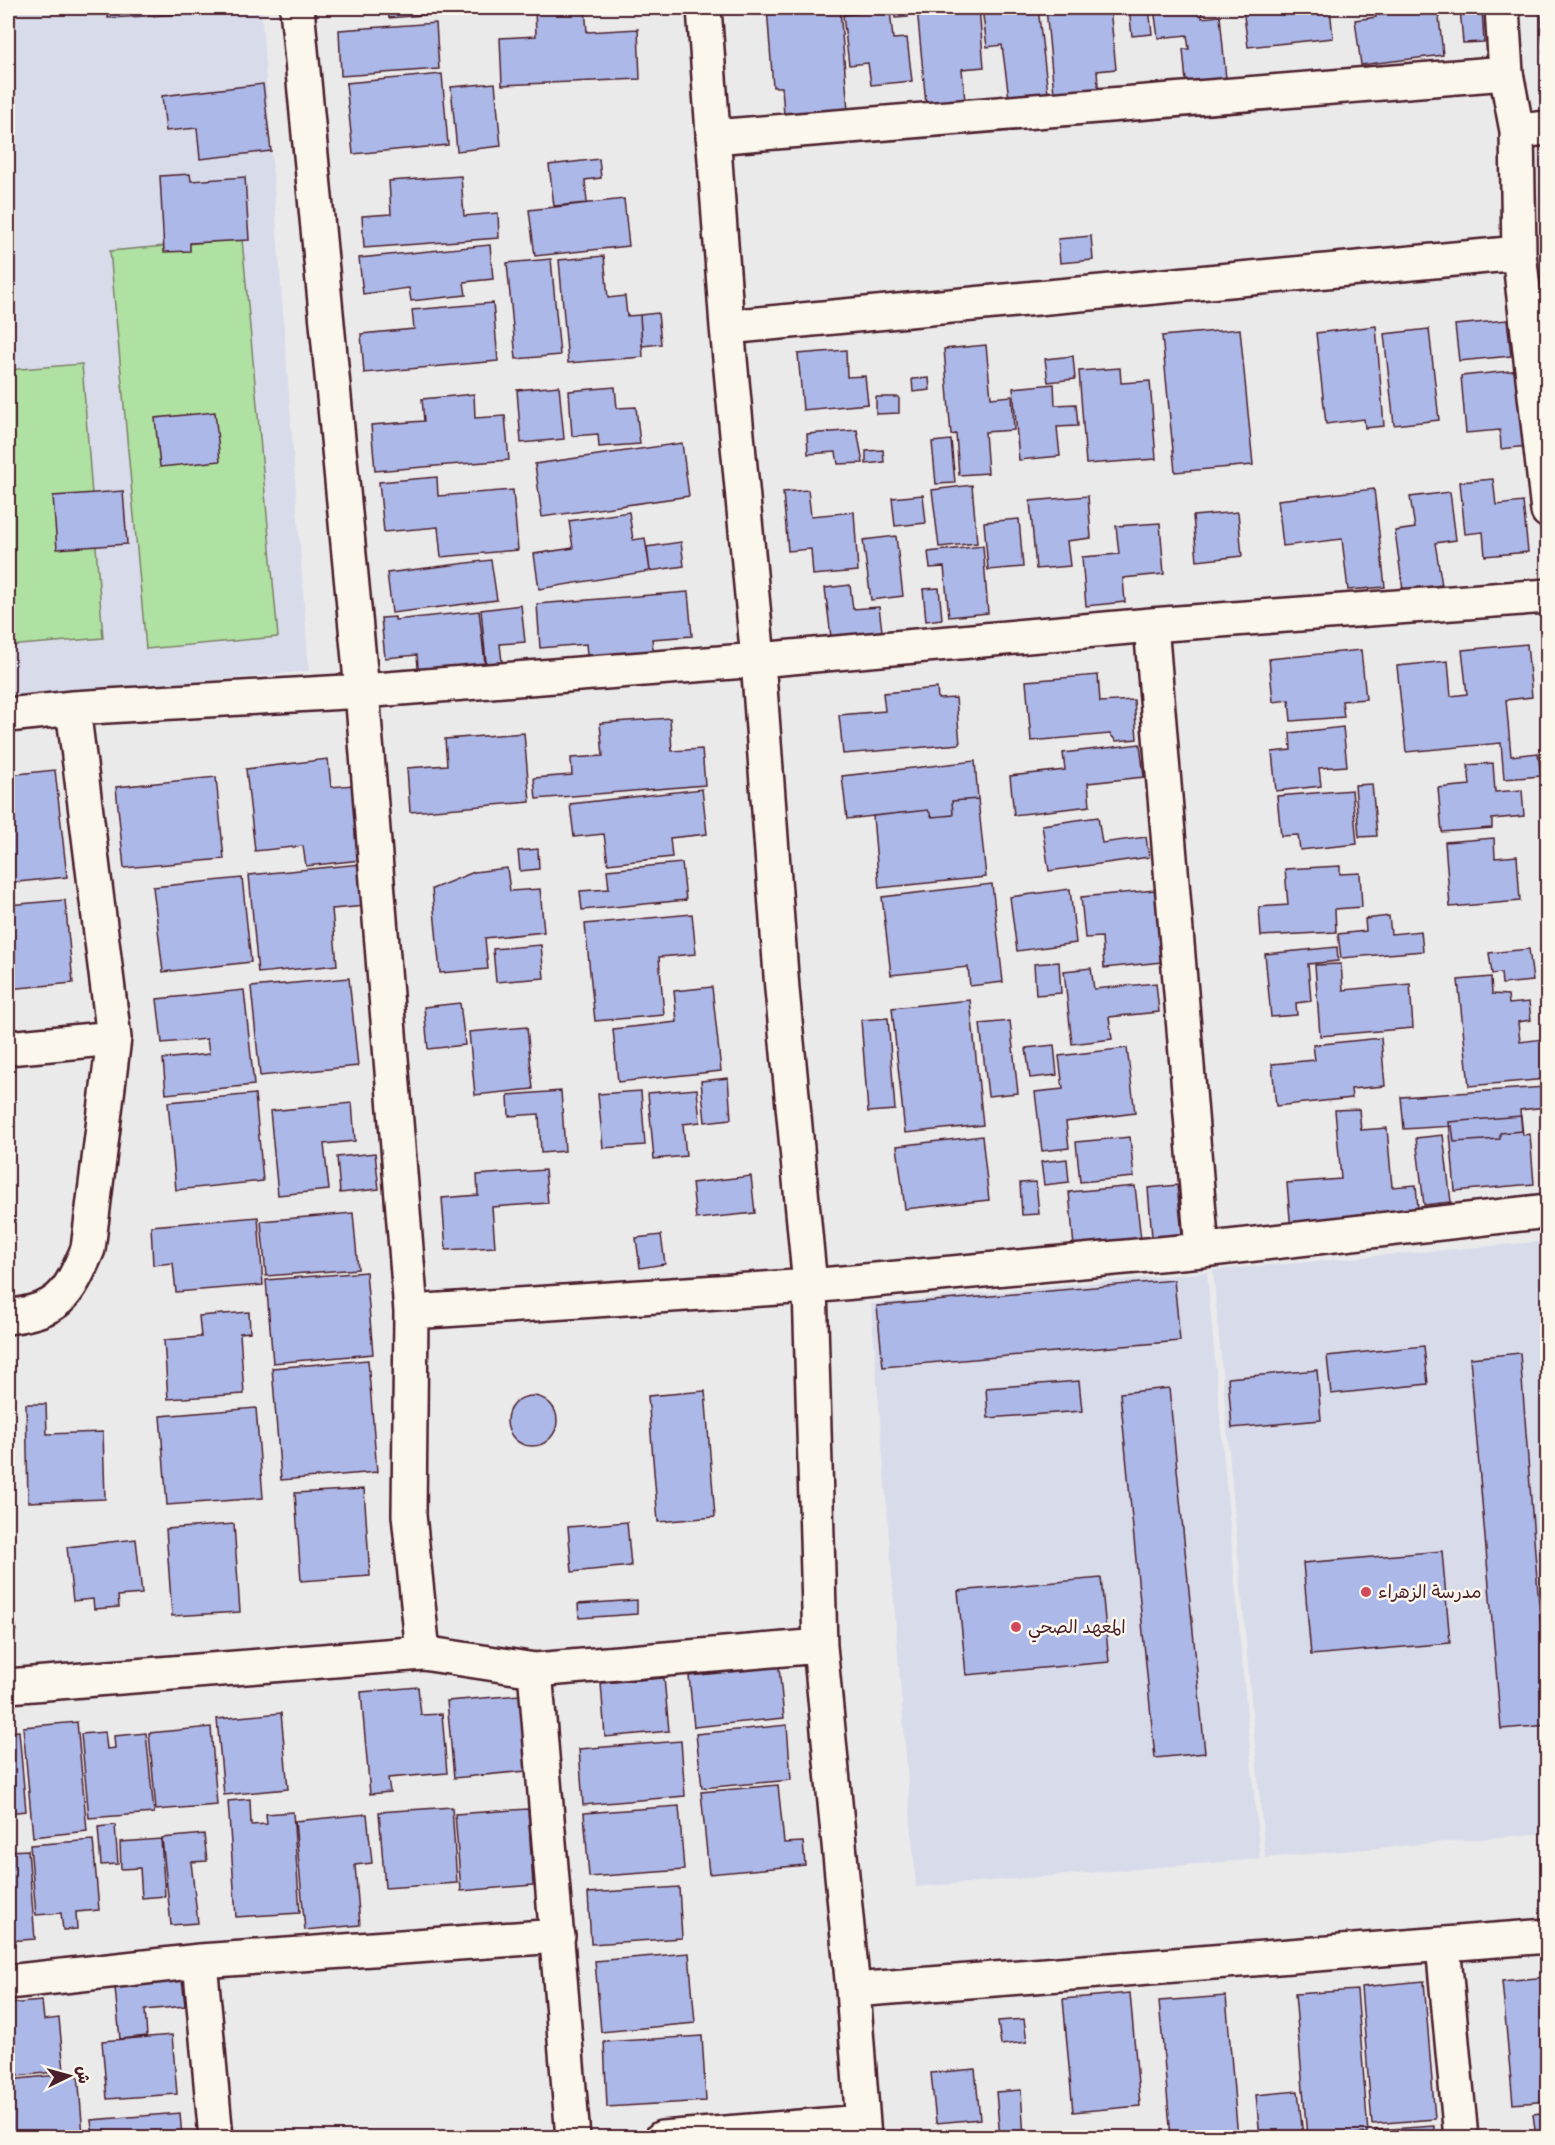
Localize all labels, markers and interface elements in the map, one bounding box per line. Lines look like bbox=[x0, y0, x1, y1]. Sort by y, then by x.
place label: مدرسة الزهراء bbox=[1378, 1576, 1482, 1608]
marker: مدرسة الزهراء bbox=[1359, 1585, 1373, 1599]
place label: المعهد الصحي bbox=[1028, 1611, 1126, 1643]
marker: المعهد الصحي bbox=[1009, 1620, 1023, 1634]
north arrow bbox=[39, 2046, 99, 2106]
text: ش bbox=[68, 2065, 99, 2085]

